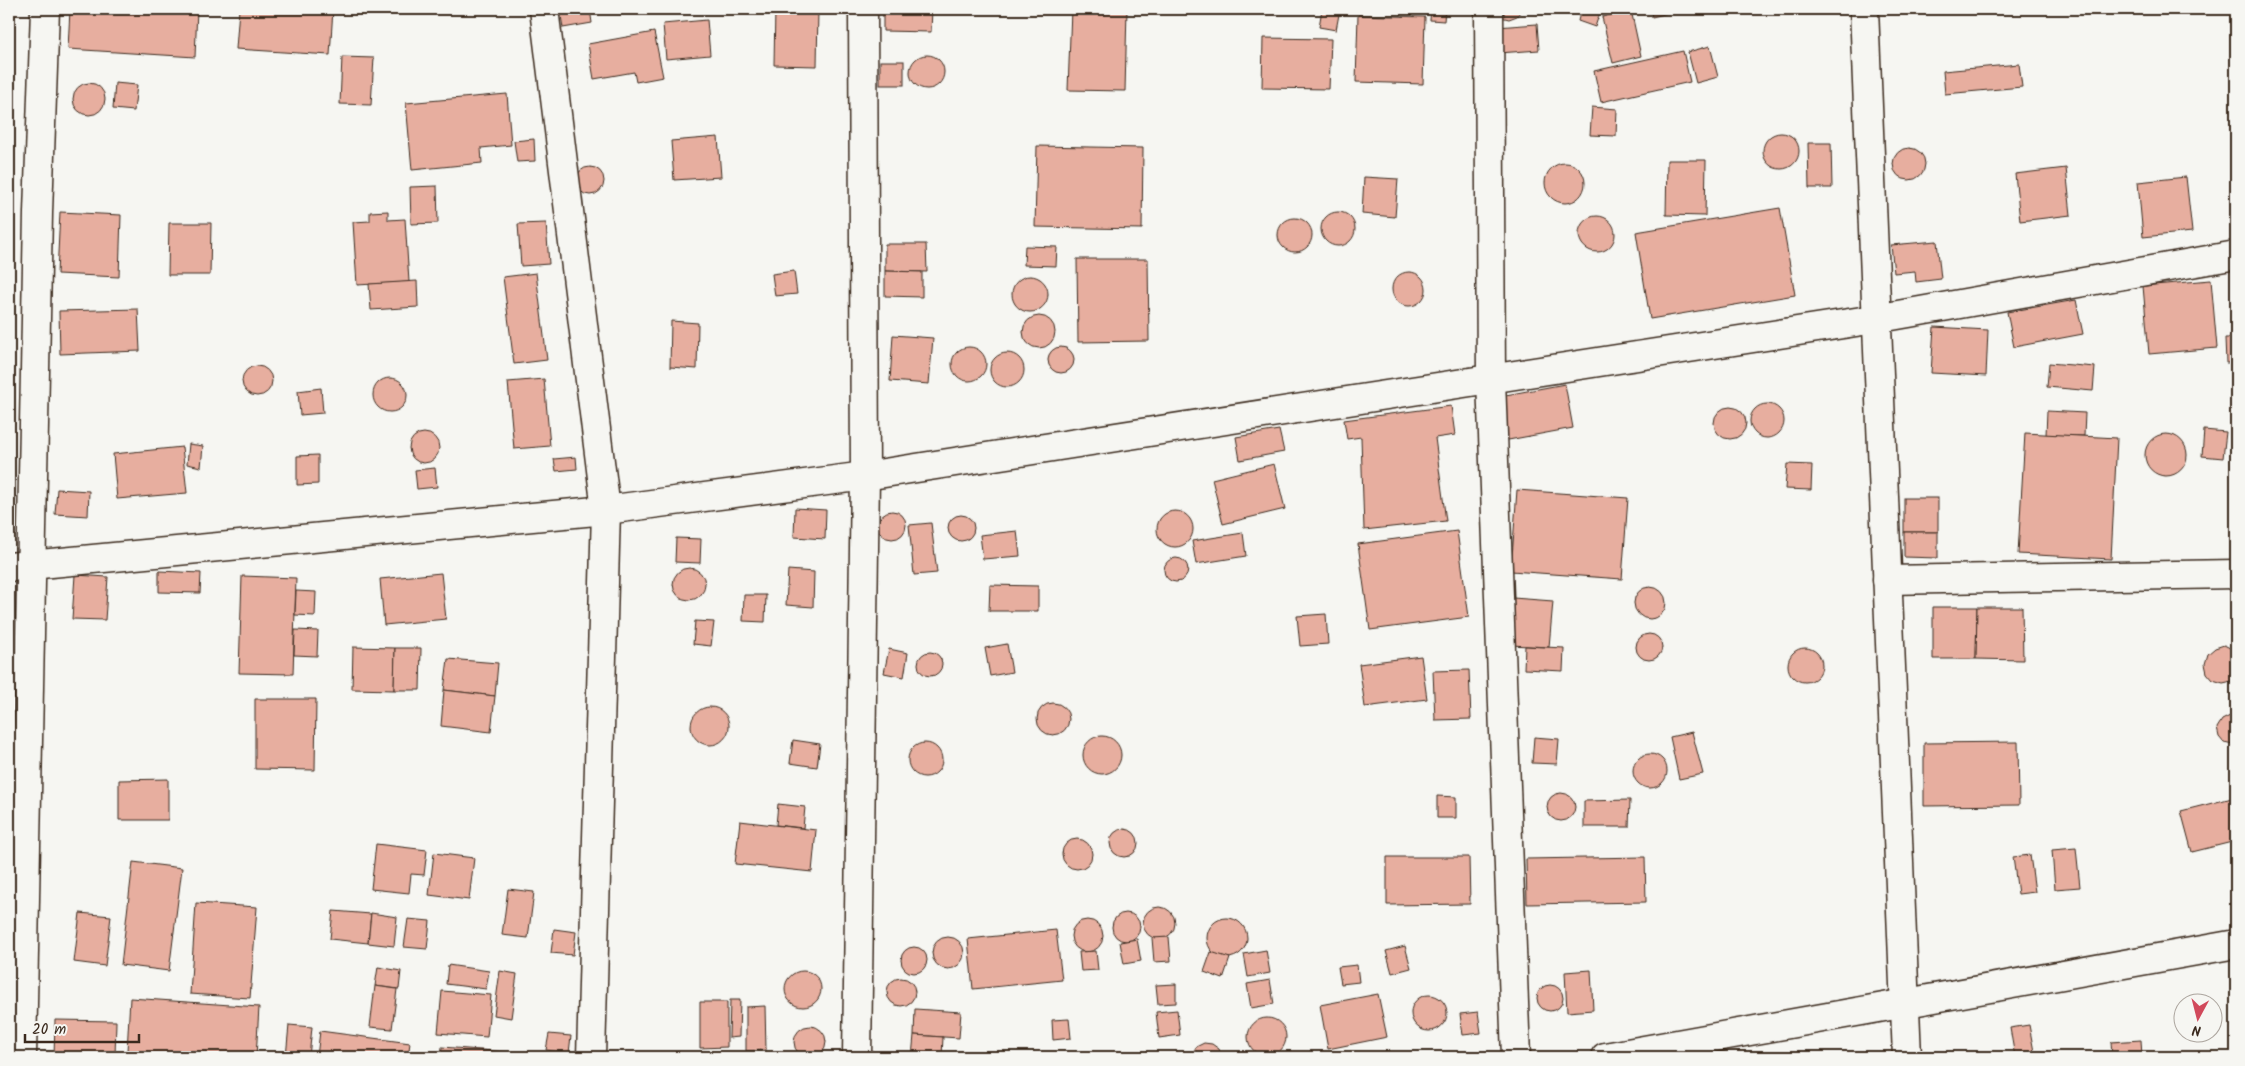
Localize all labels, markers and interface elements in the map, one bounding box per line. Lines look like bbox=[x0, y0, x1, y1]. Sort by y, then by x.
north arrow bbox=[2172, 994, 2222, 1044]
scale bar bbox=[25, 1011, 139, 1043]
text: 20 m bbox=[32, 1018, 66, 1042]
text: N bbox=[2191, 1018, 2202, 1041]

